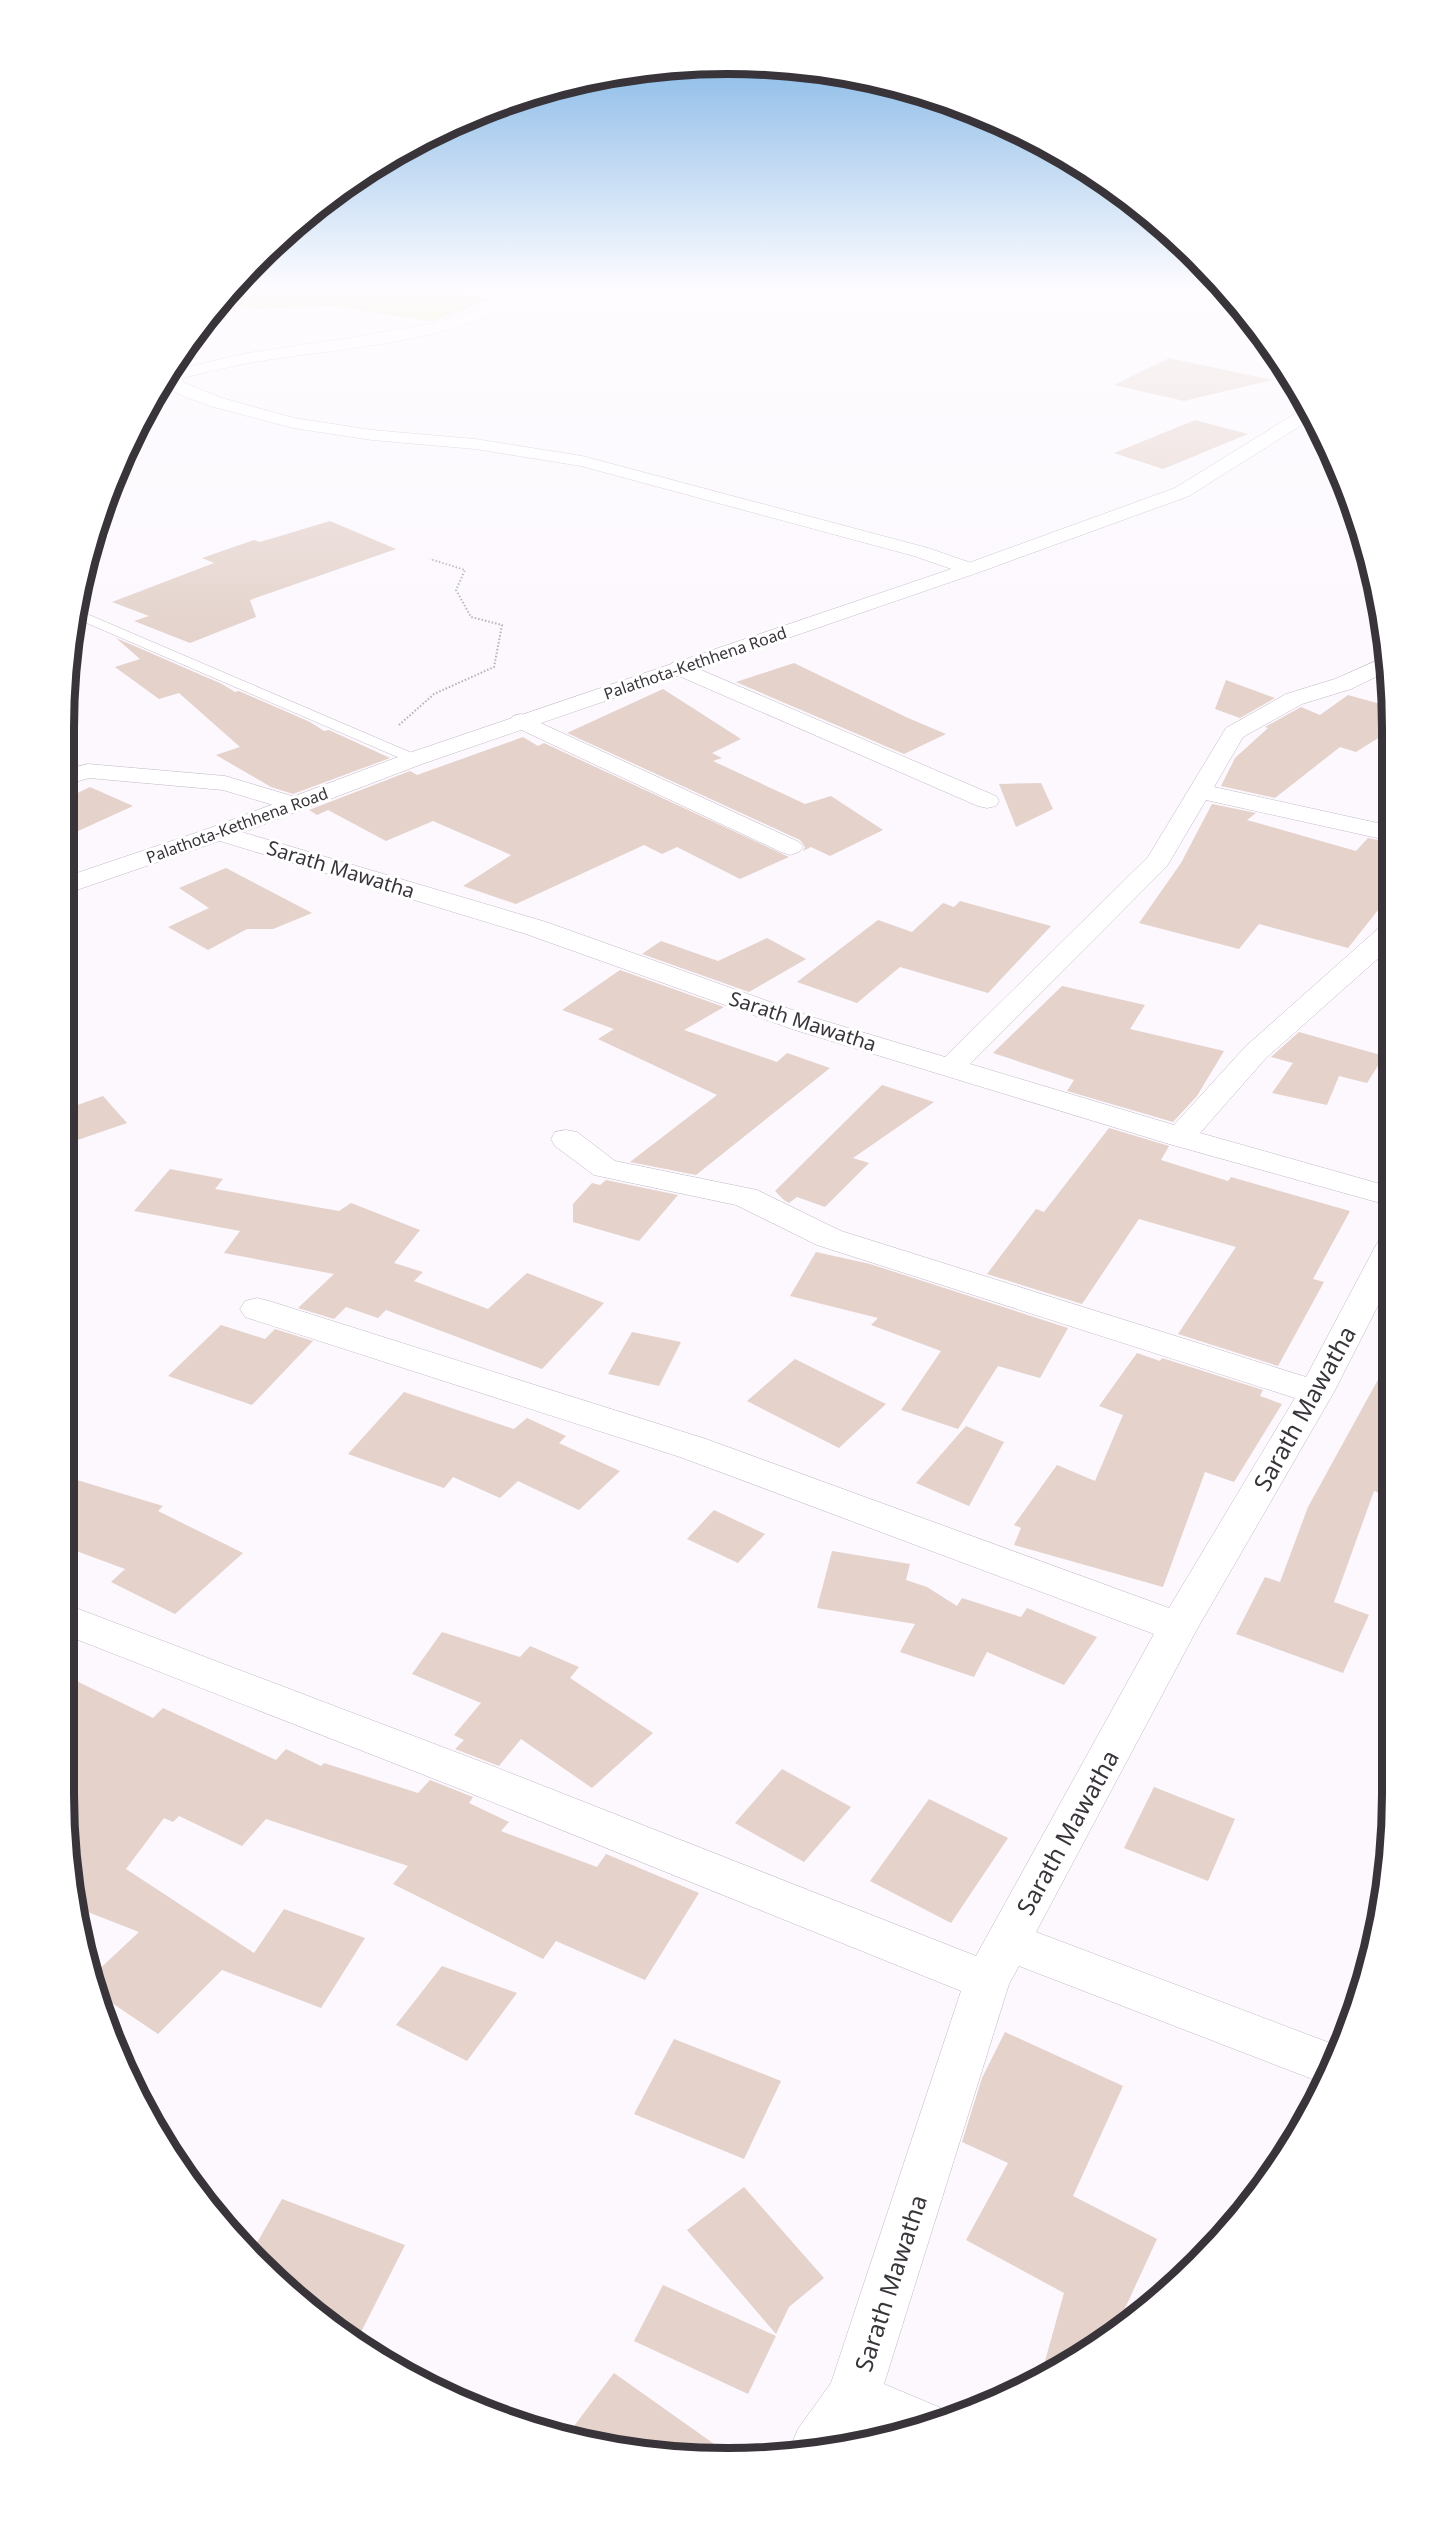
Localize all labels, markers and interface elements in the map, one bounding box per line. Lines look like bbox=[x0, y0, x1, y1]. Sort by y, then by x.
street label: Palathota-Kethhena Road bbox=[601, 621, 789, 705]
street label: Palathota-Kethhena Road bbox=[143, 782, 331, 868]
street label: Sarath Mawatha bbox=[264, 834, 418, 904]
street label: Sarath Mawatha bbox=[726, 984, 880, 1058]
street label: Sarath Mawatha bbox=[1245, 1320, 1363, 1496]
street label: Sarath Mawatha bbox=[1008, 1744, 1126, 1920]
street label: Sarath Mawatha bbox=[846, 2191, 934, 2375]

